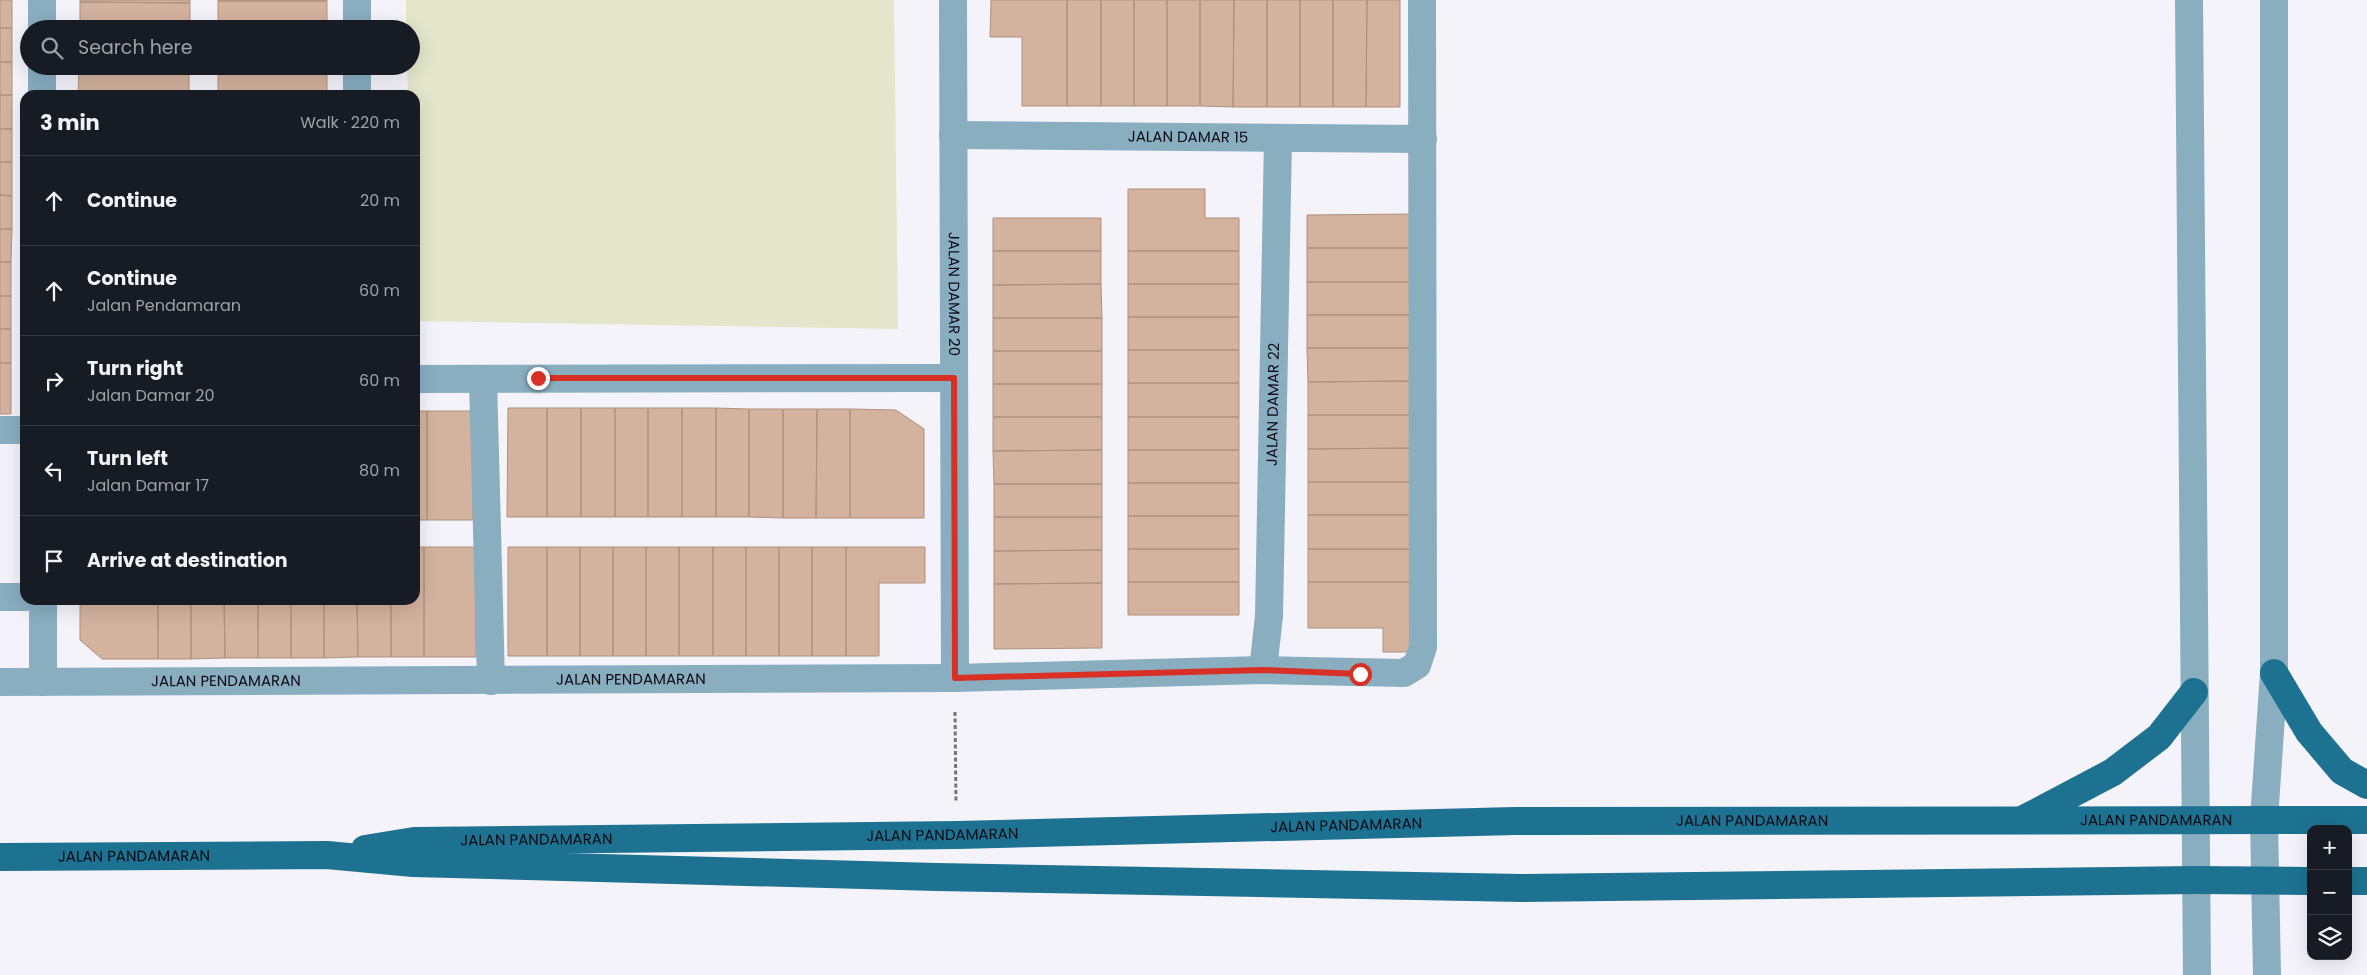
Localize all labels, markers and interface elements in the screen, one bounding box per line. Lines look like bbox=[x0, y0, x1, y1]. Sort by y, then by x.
search box bbox=[20, 20, 420, 75]
icon: search bbox=[38, 34, 66, 62]
text: Search here bbox=[78, 34, 192, 61]
text: 3 min bbox=[40, 108, 100, 137]
text: Walk · 220 m bbox=[300, 111, 400, 134]
street label: JALAN DAMAR 15 bbox=[1128, 125, 1248, 148]
icon: ahead bbox=[40, 187, 68, 215]
text: Continue bbox=[87, 187, 177, 214]
text: 20 m bbox=[360, 189, 400, 212]
street label: JALAN DAMAR 20 bbox=[944, 232, 965, 356]
text: Continue bbox=[87, 265, 177, 292]
icon: ahead bbox=[40, 277, 68, 305]
text: 60 m bbox=[359, 279, 400, 302]
text: Jalan Pendamaran bbox=[87, 294, 241, 317]
street label: JALAN DAMAR 22 bbox=[1261, 342, 1284, 466]
text: Turn right bbox=[87, 355, 183, 382]
icon: right bbox=[40, 367, 68, 395]
route end bbox=[527, 367, 550, 390]
text: 60 m bbox=[359, 369, 400, 392]
text: Jalan Damar 20 bbox=[87, 384, 214, 407]
text: Turn left bbox=[87, 445, 168, 472]
icon: left bbox=[40, 457, 68, 485]
text: 80 m bbox=[359, 459, 400, 482]
text: Jalan Damar 17 bbox=[87, 474, 209, 497]
icon: arrive bbox=[40, 547, 68, 575]
text: Arrive at destination bbox=[87, 547, 288, 574]
route start bbox=[1349, 663, 1372, 686]
street label: JALAN PENDAMARAN bbox=[556, 668, 706, 690]
street label: JALAN PENDAMARAN bbox=[151, 670, 301, 691]
street label: JALAN PANDAMARAN bbox=[2080, 809, 2232, 830]
street label: JALAN PANDAMARAN bbox=[1676, 810, 1828, 831]
street label: JALAN PANDAMARAN bbox=[1270, 812, 1423, 837]
street label: JALAN PANDAMARAN bbox=[866, 822, 1019, 846]
map controls bbox=[2307, 825, 2352, 960]
button: + bbox=[2307, 825, 2352, 870]
street label: JALAN PANDAMARAN bbox=[460, 828, 613, 850]
street label: JALAN PANDAMARAN bbox=[58, 845, 210, 867]
button: − bbox=[2307, 870, 2352, 915]
button: layers bbox=[2307, 915, 2352, 960]

